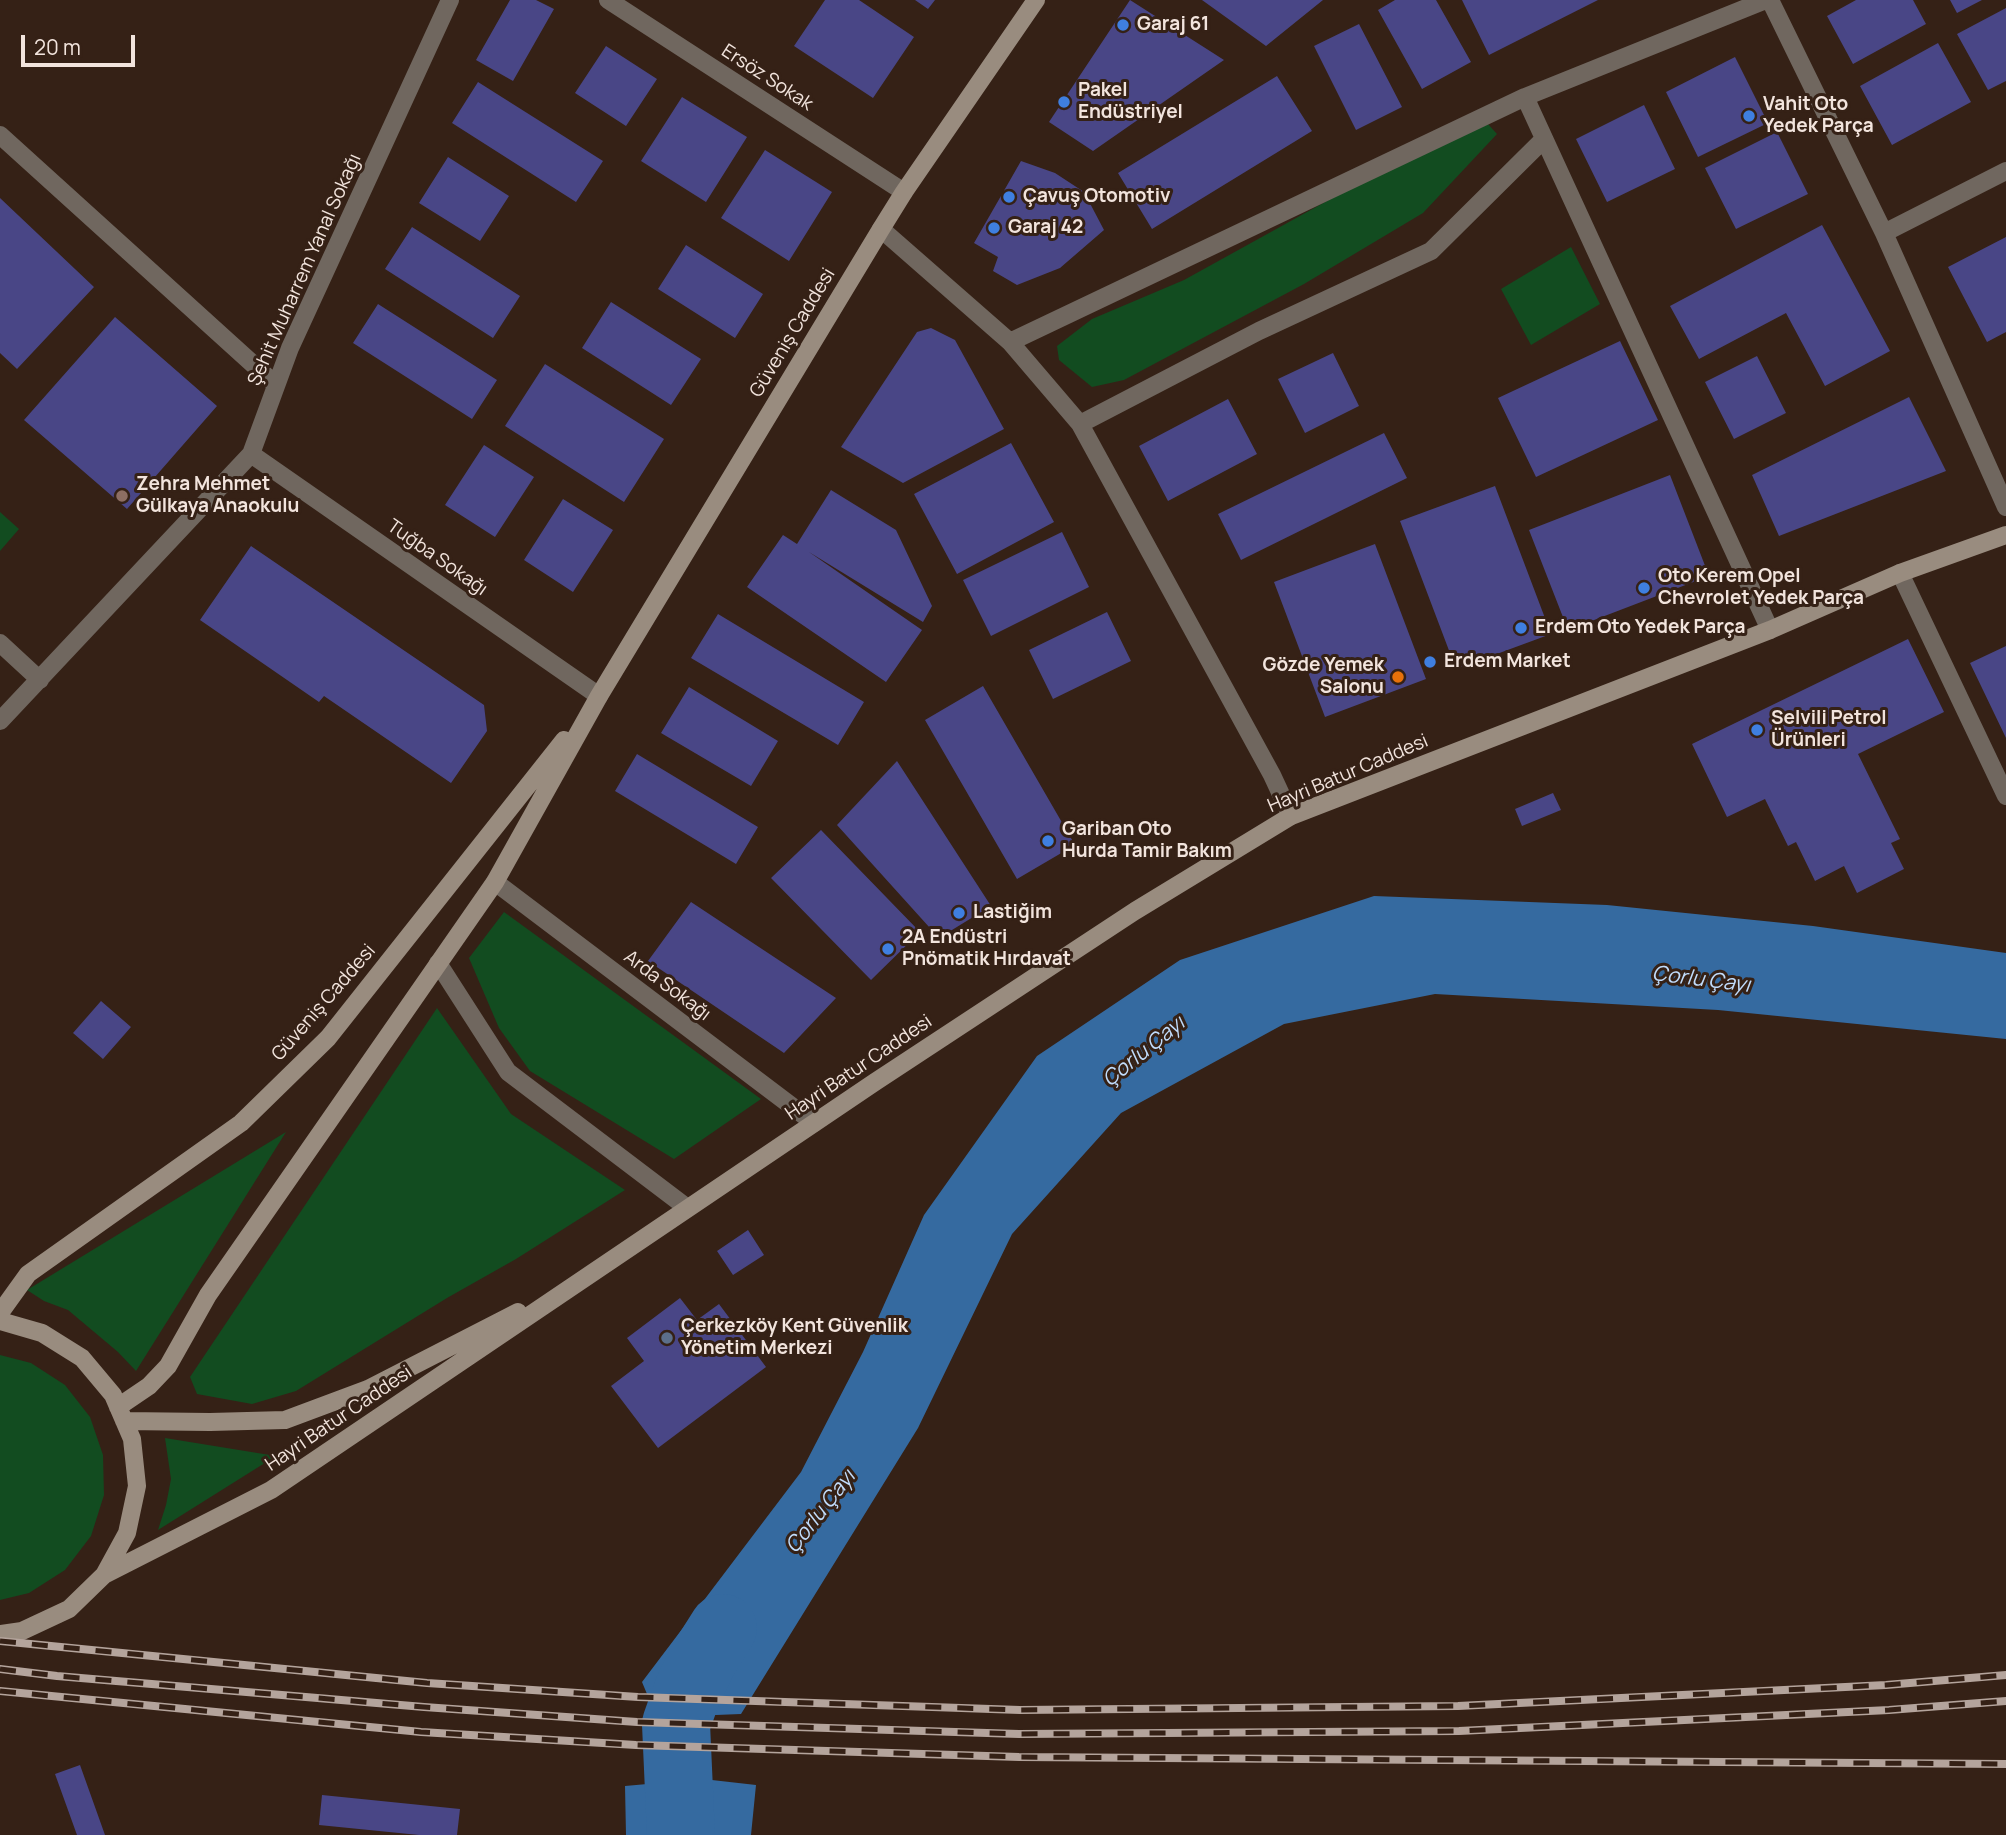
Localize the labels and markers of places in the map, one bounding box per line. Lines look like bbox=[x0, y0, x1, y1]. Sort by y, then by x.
place label: Garaj 61 bbox=[1137, 14, 1209, 36]
marker: Garaj 61 bbox=[1115, 17, 1131, 33]
place label: Pakel Endüstriyel bbox=[1078, 80, 1183, 124]
marker: Pakel Endüstriyel bbox=[1056, 94, 1072, 110]
place label: Vahit Oto Yedek Parça bbox=[1763, 94, 1874, 138]
marker: Vahit Oto Yedek Parça bbox=[1741, 108, 1757, 124]
place label: Çavuş Otomotiv bbox=[1023, 186, 1170, 208]
marker: Çavuş Otomotiv bbox=[1001, 189, 1017, 205]
place label: Garaj 42 bbox=[1008, 217, 1083, 239]
marker: Garaj 42 bbox=[986, 220, 1002, 236]
place label: Zehra Mehmet Gülkaya Anaokulu bbox=[136, 474, 299, 518]
marker: Zehra Mehmet Gülkaya Anaokulu bbox=[114, 488, 130, 504]
place label: Oto Kerem Opel Chevrolet Yedek Parça bbox=[1658, 566, 1864, 610]
marker: Oto Kerem Opel Chevrolet Yedek Parça bbox=[1636, 580, 1652, 596]
place label: Erdem Oto Yedek Parça bbox=[1535, 617, 1745, 639]
marker: Erdem Oto Yedek Parça bbox=[1513, 620, 1529, 636]
place label: Erdem Market bbox=[1444, 651, 1571, 673]
marker: Erdem Market bbox=[1422, 654, 1438, 670]
place label: Gözde Yemek Salonu bbox=[1263, 655, 1384, 699]
marker: Gözde Yemek Salonu bbox=[1390, 669, 1406, 685]
place label: Selvili Petrol Ürünleri bbox=[1771, 708, 1887, 752]
marker: Selvili Petrol Ürünleri bbox=[1749, 722, 1765, 738]
place label: Gariban Oto Hurda Tamir Bakım bbox=[1062, 819, 1232, 863]
marker: Gariban Oto Hurda Tamir Bakım bbox=[1040, 833, 1056, 849]
place label: Lastiğim bbox=[973, 902, 1052, 924]
marker: Lastiğim bbox=[951, 905, 967, 921]
place label: 2A Endüstri Pnömatik Hırdavat bbox=[902, 927, 1071, 971]
marker: 2A Endüstri Pnömatik Hırdavat bbox=[880, 941, 896, 957]
place label: Çerkezköy Kent Güvenlik Yönetim Merkezi bbox=[681, 1316, 908, 1360]
marker: Çerkezköy Kent Güvenlik Yönetim Merkezi bbox=[659, 1330, 675, 1346]

